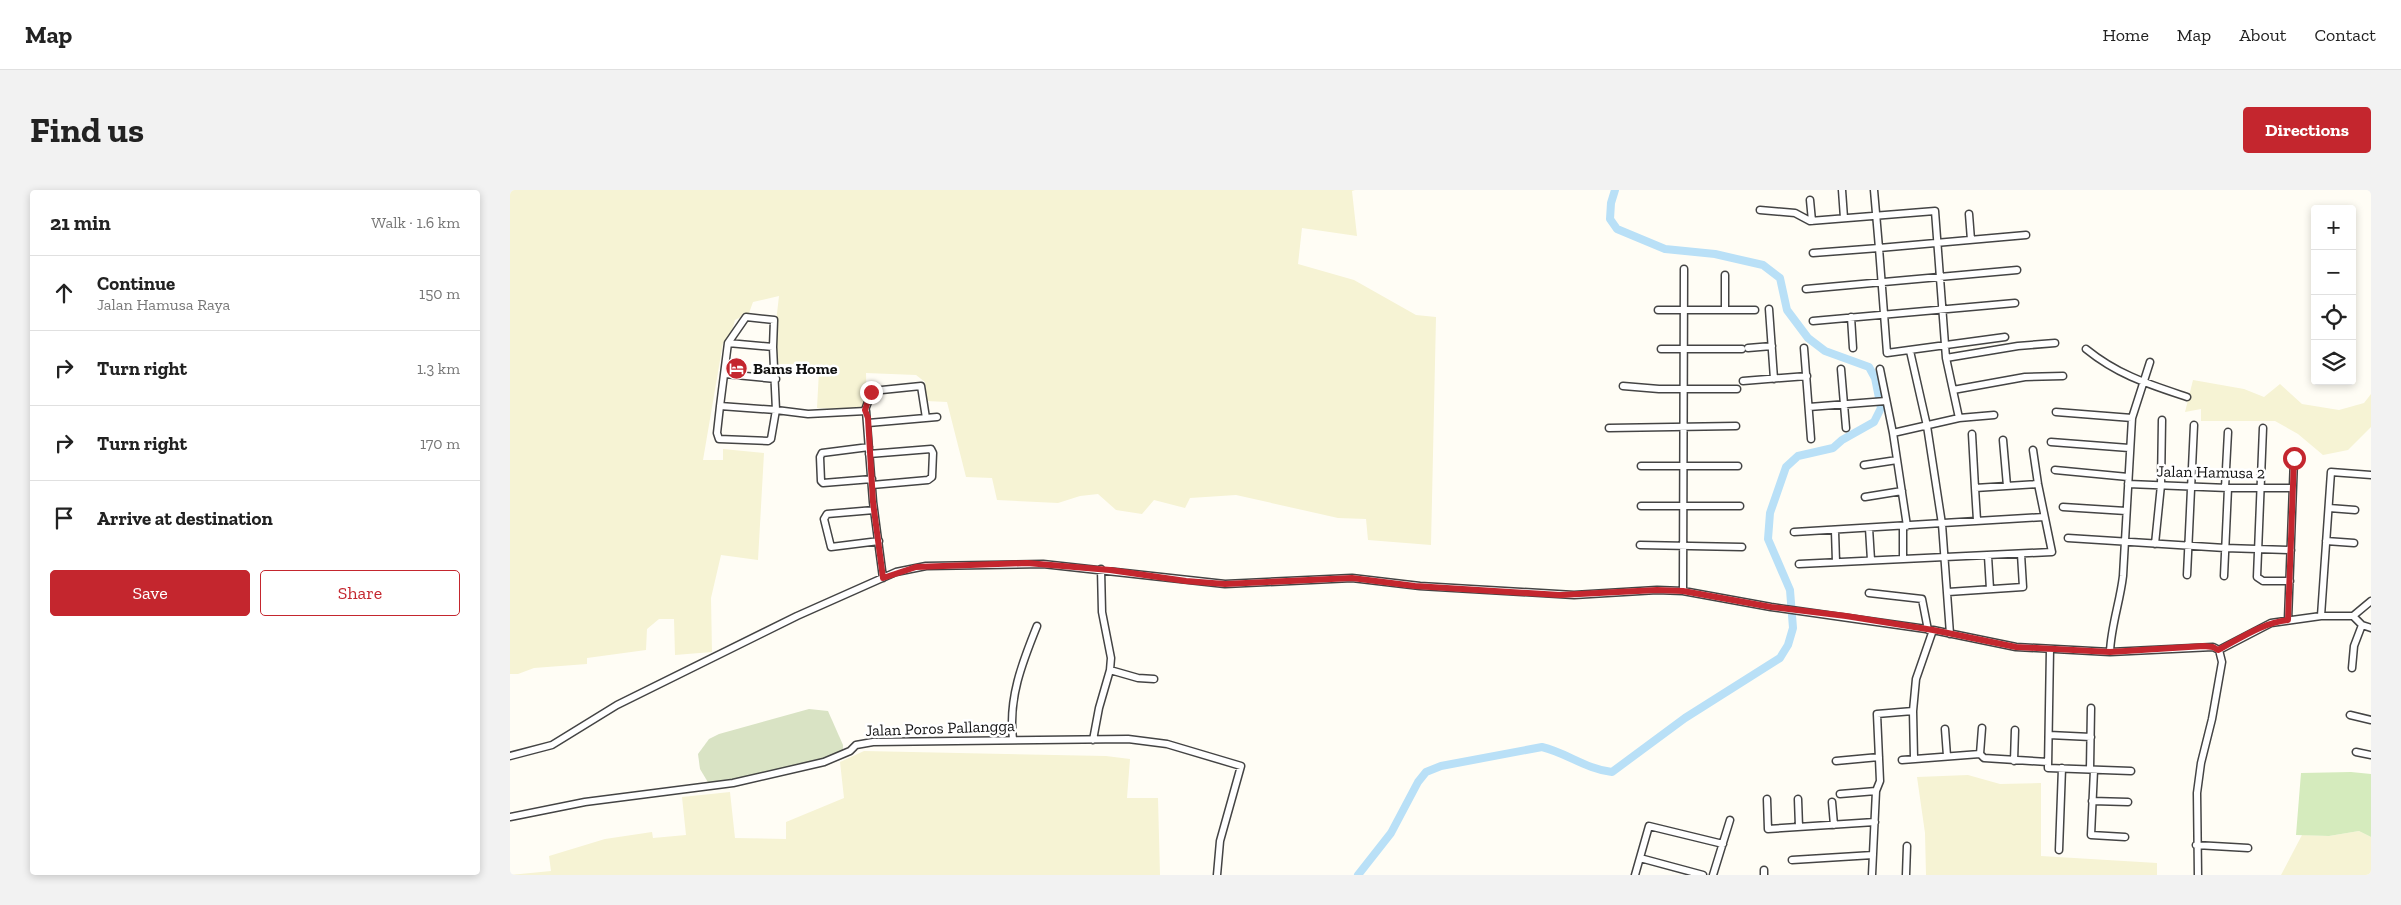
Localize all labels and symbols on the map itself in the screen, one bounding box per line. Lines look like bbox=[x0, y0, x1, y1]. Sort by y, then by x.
hotel icon: Bams Home bbox=[725, 356, 749, 380]
place label: Bams Home bbox=[753, 359, 838, 378]
route end bbox=[860, 381, 883, 404]
route start bbox=[2283, 447, 2306, 470]
street label: Jalan Hamusa 2 bbox=[2157, 462, 2265, 482]
street label: Jalan Poros Pallangga bbox=[865, 716, 1015, 740]

